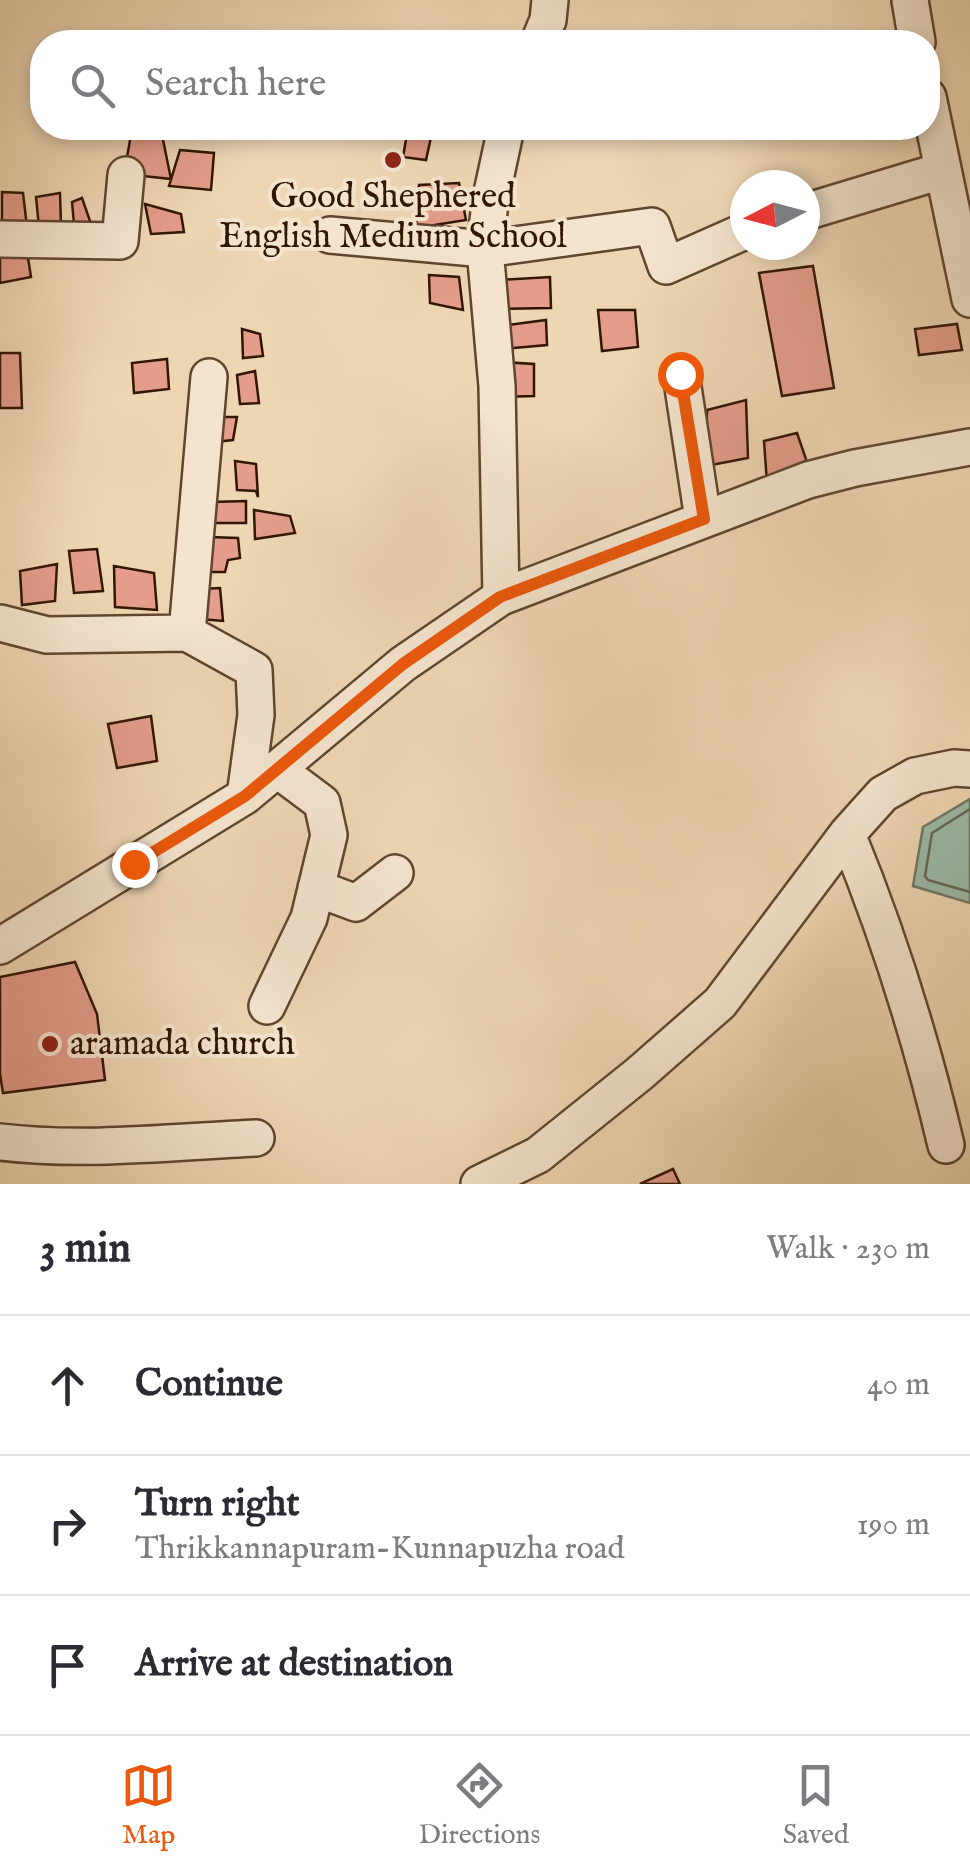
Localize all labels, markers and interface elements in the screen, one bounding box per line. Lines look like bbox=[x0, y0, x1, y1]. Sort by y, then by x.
search box bbox=[30, 30, 940, 140]
icon: search bbox=[65, 58, 120, 113]
text: Search here bbox=[145, 61, 326, 109]
marker: Good Shephered English Medium School bbox=[382, 149, 404, 171]
north arrow bbox=[730, 170, 820, 260]
place label: Good Shephered English Medium School bbox=[219, 175, 567, 260]
route start bbox=[658, 352, 704, 398]
route end bbox=[112, 842, 158, 888]
place label: aramada church bbox=[70, 1022, 295, 1067]
marker: aramada church bbox=[39, 1033, 61, 1055]
text: 3 min bbox=[40, 1223, 131, 1276]
text: Walk · 230 m bbox=[766, 1229, 930, 1270]
icon: ahead bbox=[40, 1358, 95, 1413]
text: Continue bbox=[135, 1361, 283, 1409]
text: 40 m bbox=[867, 1365, 930, 1406]
text: Turn right bbox=[135, 1481, 299, 1529]
icon: right bbox=[40, 1498, 95, 1553]
text: 190 m bbox=[857, 1505, 930, 1546]
text: Thrikkannapuram-Kunnapuzha road bbox=[135, 1529, 625, 1570]
icon: arrive bbox=[40, 1638, 95, 1693]
text: Arrive at destination bbox=[135, 1641, 453, 1689]
tab: Map bbox=[121, 1758, 176, 1853]
tab: Directions bbox=[418, 1758, 540, 1853]
tab: Saved bbox=[783, 1758, 849, 1853]

